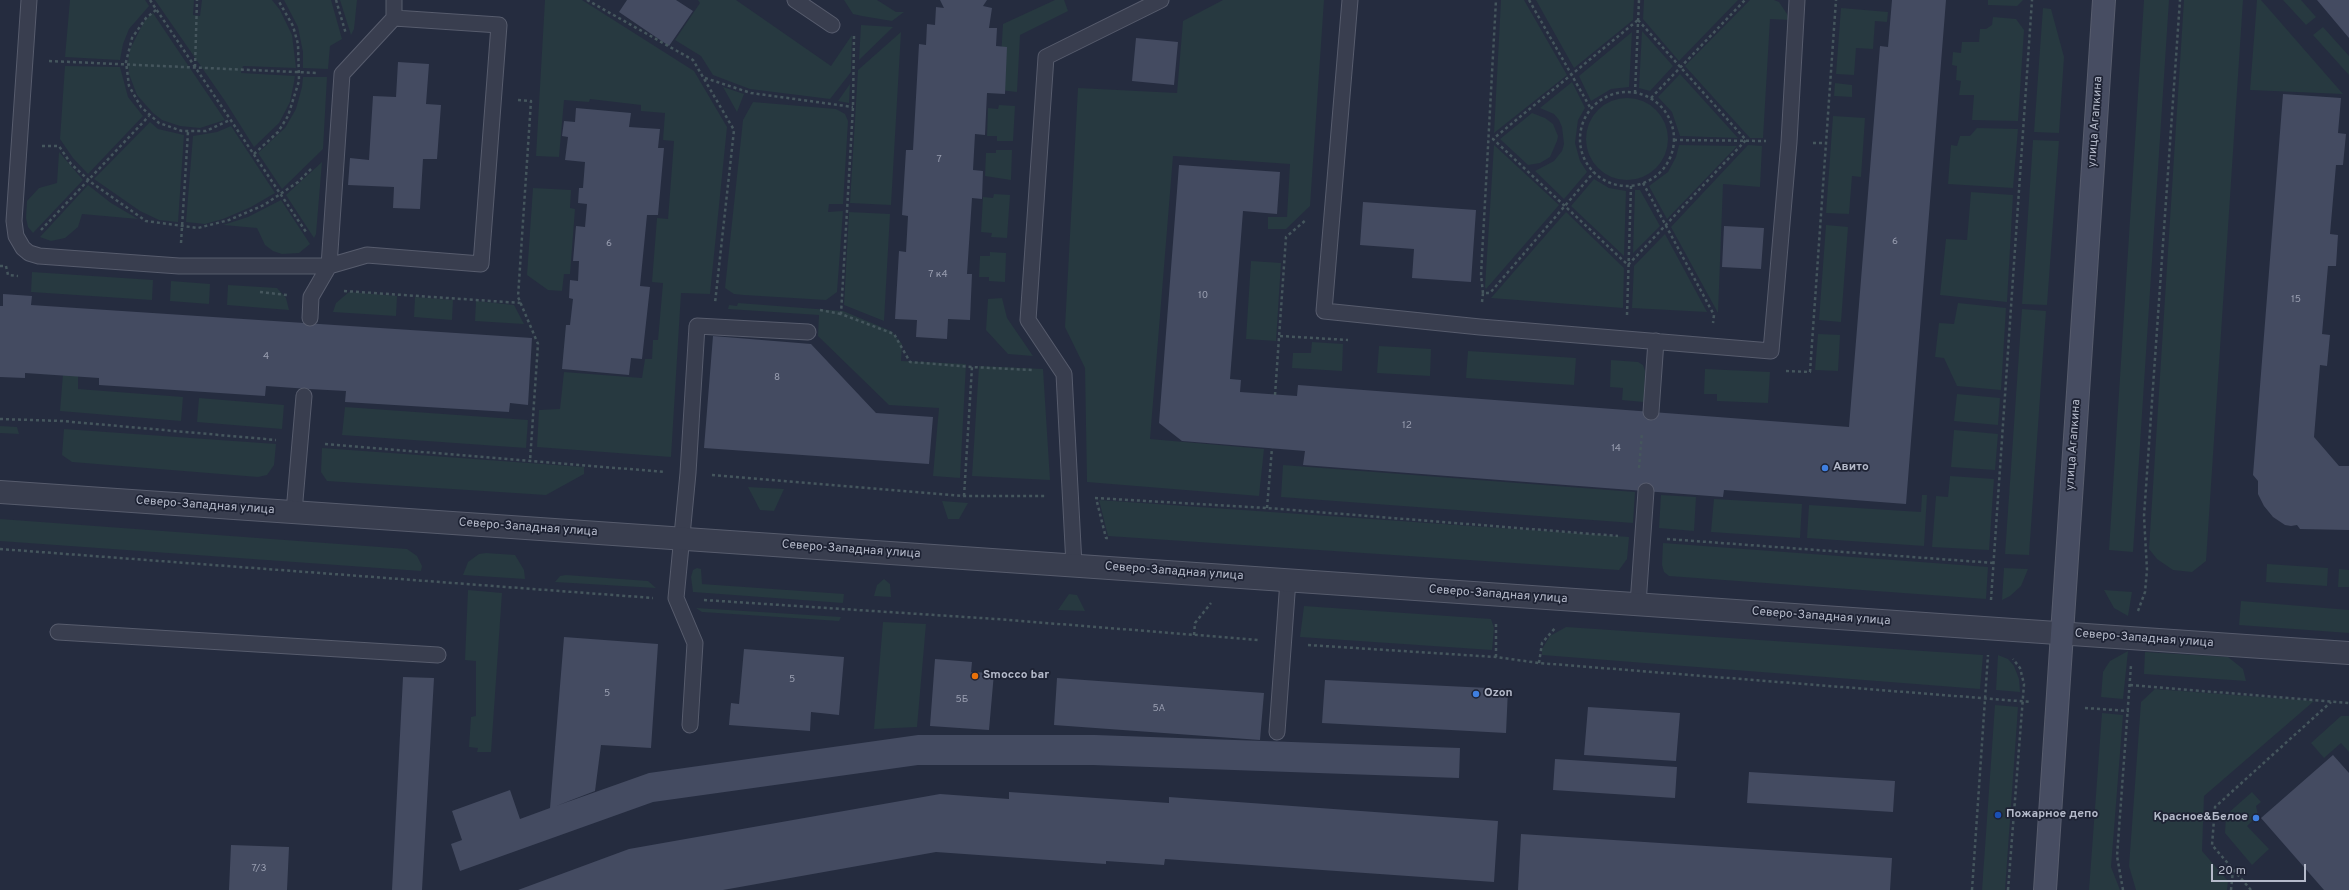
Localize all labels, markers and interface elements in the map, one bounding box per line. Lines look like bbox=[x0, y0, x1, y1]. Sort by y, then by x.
street label: улица Агапкина bbox=[2086, 76, 2106, 168]
house number: 7 bbox=[936, 154, 942, 166]
house number: 6 bbox=[1892, 236, 1898, 248]
house number: 6 bbox=[606, 238, 612, 250]
house number: 7 к4 bbox=[928, 269, 948, 281]
house number: 10 bbox=[1198, 290, 1208, 302]
house number: 15 bbox=[2291, 294, 2301, 306]
house number: 4 bbox=[263, 351, 269, 363]
house number: 8 bbox=[774, 372, 780, 384]
street label: улица Агапкина bbox=[2064, 399, 2084, 491]
house number: 12 bbox=[1402, 420, 1412, 432]
house number: 14 bbox=[1611, 443, 1621, 455]
place label: Авито bbox=[1833, 461, 1869, 475]
marker: Авито bbox=[1820, 463, 1830, 473]
street label: Северо-Западная улица bbox=[135, 494, 275, 518]
street label: Северо-Западная улица bbox=[458, 516, 598, 540]
street label: Северо-Западная улица bbox=[781, 538, 921, 562]
street label: Северо-Западная улица bbox=[1104, 560, 1244, 584]
street label: Северо-Западная улица bbox=[1428, 583, 1568, 607]
street label: Северо-Западная улица bbox=[1751, 605, 1891, 629]
street label: Северо-Западная улица bbox=[2074, 627, 2214, 651]
place label: Smocco bar bbox=[983, 669, 1049, 683]
marker: Smocco bar bbox=[970, 671, 980, 681]
house number: 5 bbox=[789, 674, 795, 686]
place label: Ozon bbox=[1484, 687, 1513, 701]
house number: 5 bbox=[604, 688, 610, 700]
marker: Ozon bbox=[1471, 689, 1481, 699]
house number: 5Б bbox=[956, 694, 968, 706]
house number: 5А bbox=[1153, 703, 1165, 715]
place label: Пожарное депо bbox=[2006, 808, 2098, 822]
marker: Пожарное депо bbox=[1993, 810, 2003, 820]
place label: Красное&Белое bbox=[2153, 811, 2248, 825]
marker: Красное&Белое bbox=[2251, 813, 2261, 823]
scale bar bbox=[2213, 856, 2308, 882]
house number: 7/3 bbox=[251, 863, 267, 875]
text: 20 m bbox=[2218, 863, 2246, 879]

